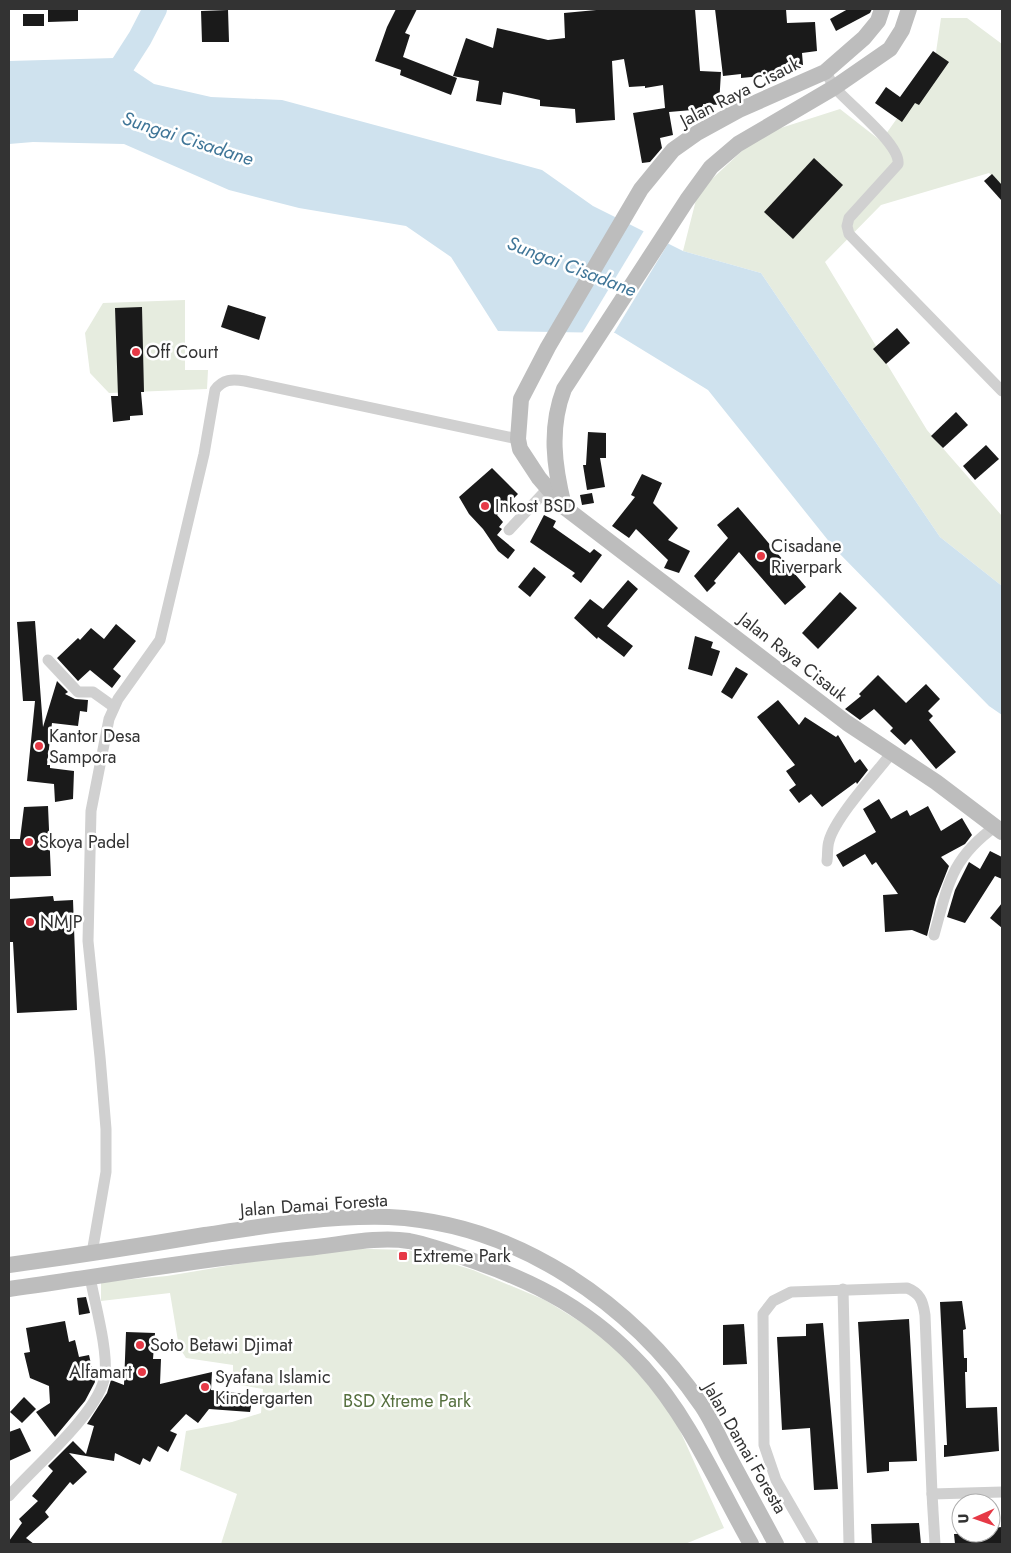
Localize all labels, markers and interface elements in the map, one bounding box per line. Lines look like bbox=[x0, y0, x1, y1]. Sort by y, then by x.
street label: Jalan Raya Cisauk bbox=[674, 51, 805, 134]
water label: Sungai Cisadane bbox=[119, 105, 257, 173]
water label: Sungai Cisadane bbox=[503, 229, 641, 304]
place label: Off Court bbox=[146, 339, 219, 365]
marker: Off Court bbox=[130, 346, 142, 358]
place label: Inkost BSD bbox=[495, 493, 575, 519]
marker: Inkost BSD bbox=[479, 500, 491, 512]
place label: Cisadane Riverpark bbox=[771, 533, 842, 580]
marker: Cisadane Riverpark bbox=[755, 550, 767, 562]
street label: Jalan Raya Cisauk bbox=[732, 605, 853, 708]
place label: Kantor Desa Sampora bbox=[49, 723, 140, 770]
marker: Kantor Desa Sampora bbox=[33, 740, 45, 752]
place label: Skoya Padel bbox=[39, 829, 130, 855]
marker: Skoya Padel bbox=[23, 836, 35, 848]
place label: NMJP bbox=[40, 909, 83, 935]
marker: NMJP bbox=[24, 916, 36, 928]
street label: Jalan Damai Foresta bbox=[237, 1187, 389, 1223]
place label: Extreme Park bbox=[413, 1243, 511, 1269]
marker: Extreme Park bbox=[397, 1250, 409, 1262]
place label: Soto Betawi Djimat bbox=[150, 1332, 293, 1358]
marker: Soto Betawi Djimat bbox=[134, 1339, 146, 1351]
place label: Alfamart bbox=[69, 1359, 133, 1385]
place label: Syafana Islamic Kindergarten bbox=[215, 1364, 331, 1411]
marker: Alfamart bbox=[136, 1366, 148, 1378]
street label: Jalan Damai Foresta bbox=[696, 1376, 793, 1519]
marker: Syafana Islamic Kindergarten bbox=[199, 1381, 211, 1393]
park label: BSD Xtreme Park bbox=[343, 1388, 471, 1414]
north arrow bbox=[951, 1493, 1001, 1543]
text: U bbox=[953, 1513, 973, 1524]

